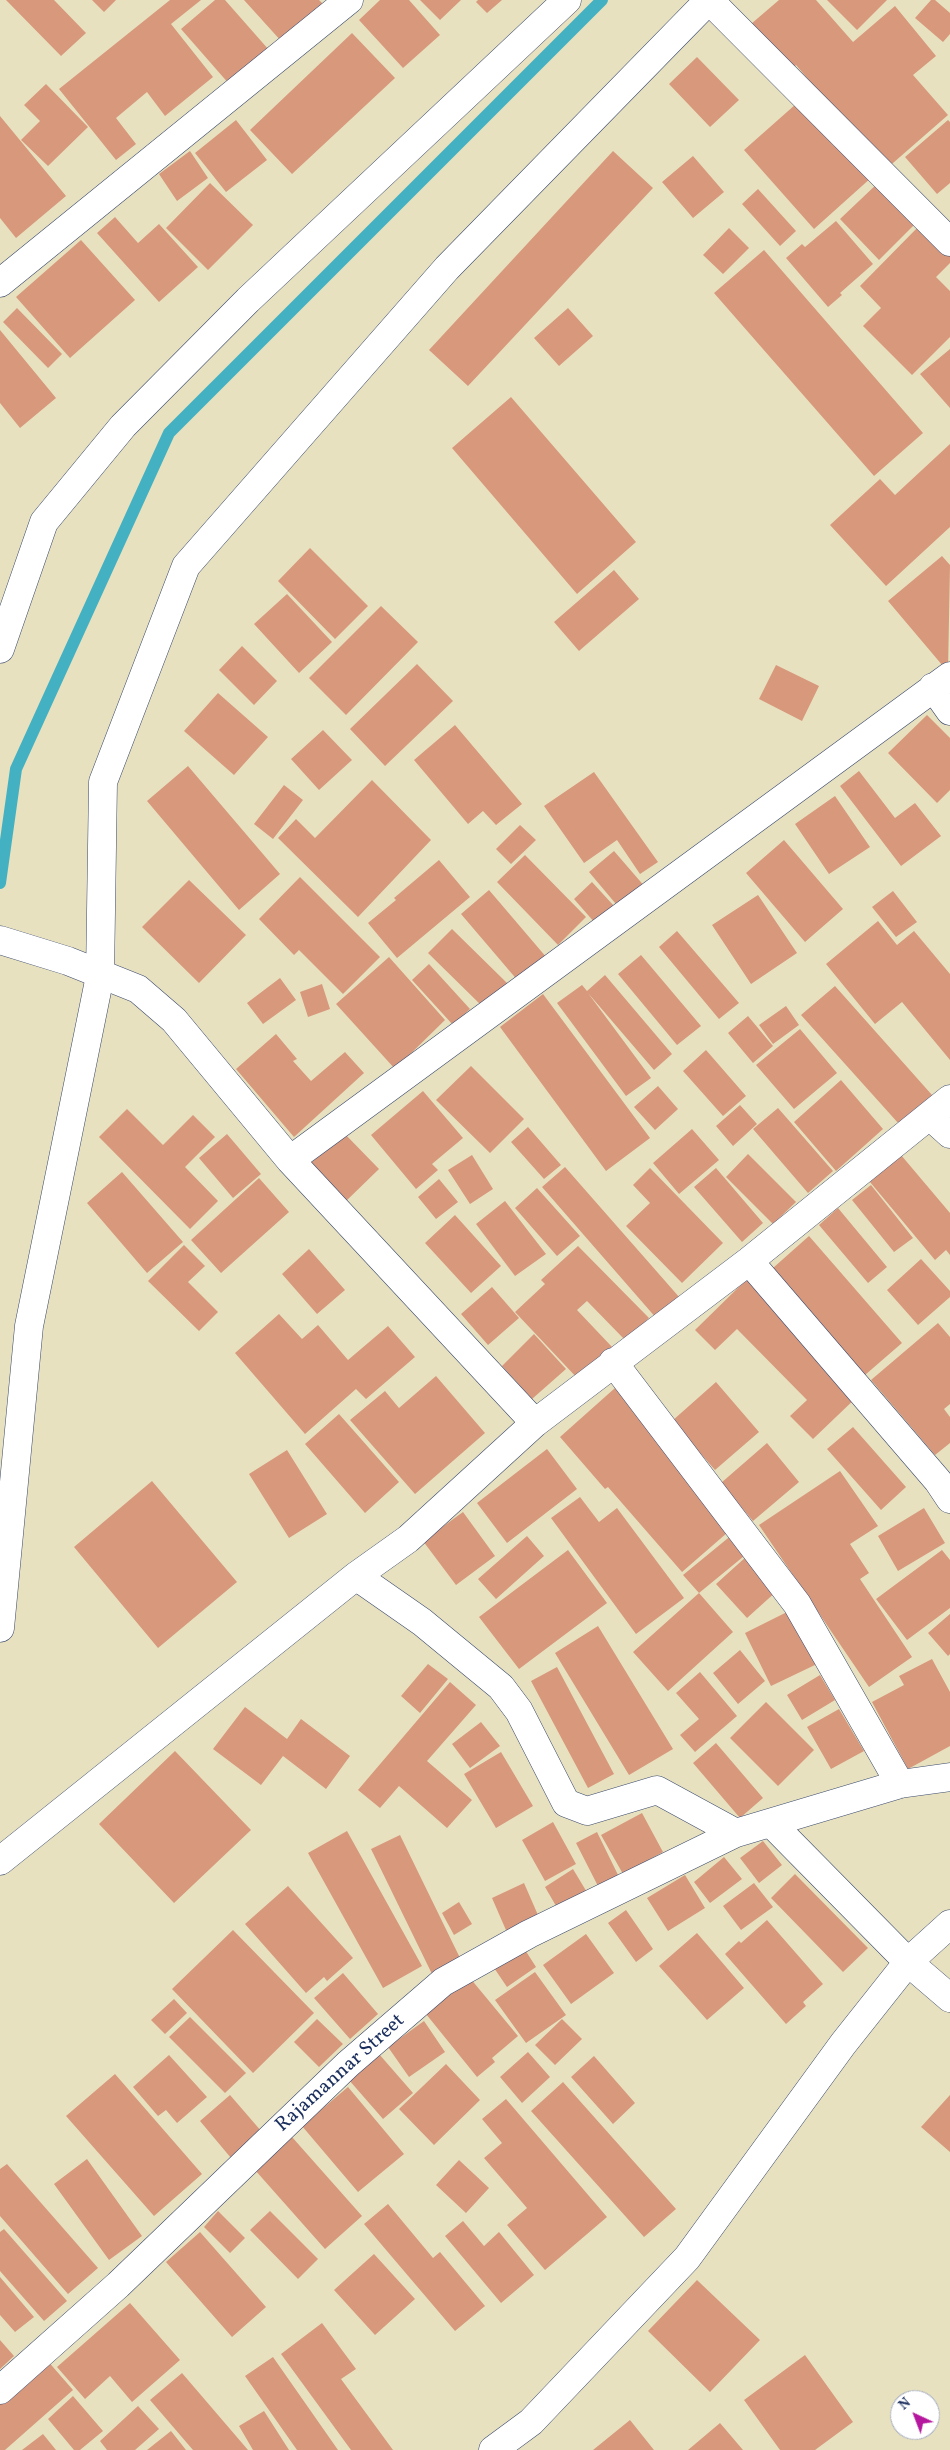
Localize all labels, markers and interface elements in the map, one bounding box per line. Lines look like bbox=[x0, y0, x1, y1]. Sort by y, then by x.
street label: Rajamannar Street bbox=[271, 2010, 411, 2138]
north arrow bbox=[890, 2390, 940, 2440]
text: N bbox=[895, 2394, 915, 2415]

